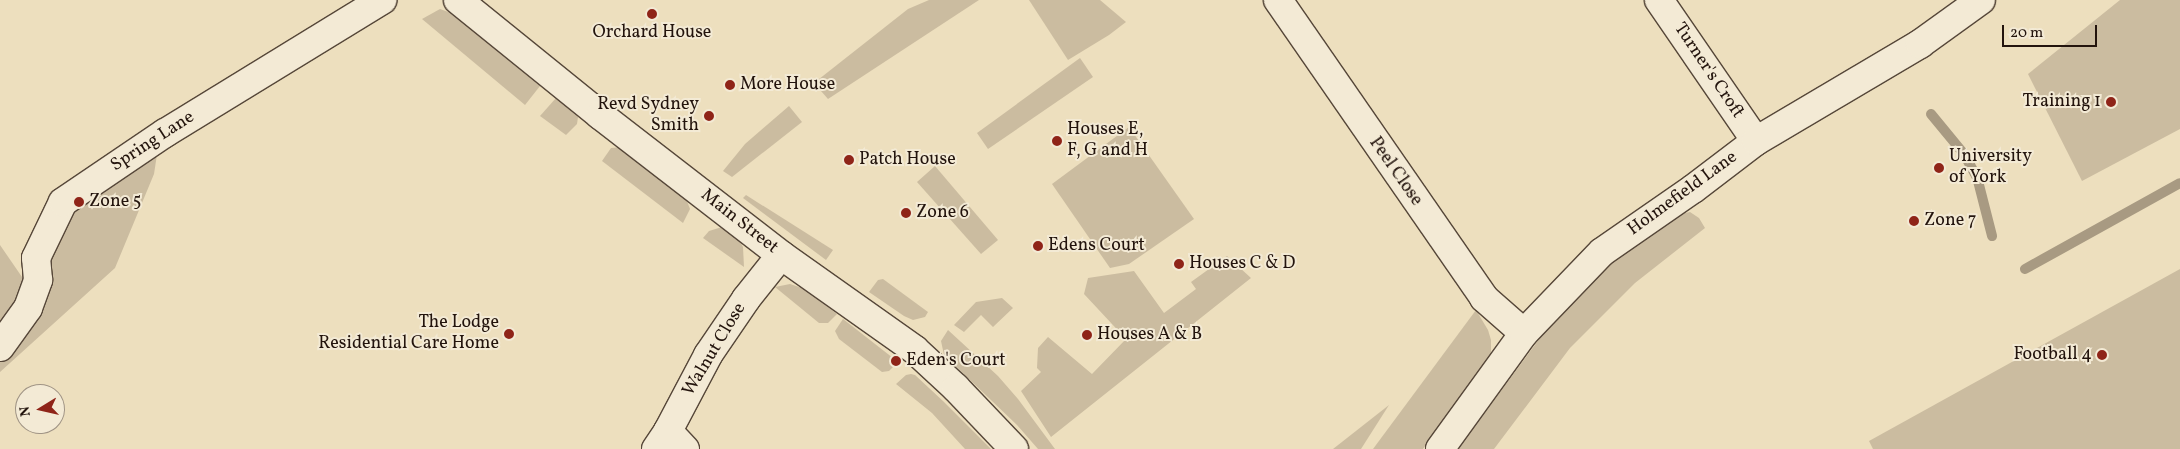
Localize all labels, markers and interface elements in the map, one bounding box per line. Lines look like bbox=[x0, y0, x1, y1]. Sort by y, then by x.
marker: Orchard House bbox=[646, 8, 658, 20]
scale bar bbox=[2005, 15, 2100, 47]
street label: Turner's Croft bbox=[1668, 19, 1748, 123]
place label: Orchard House bbox=[593, 22, 711, 44]
text: 20 m bbox=[2010, 23, 2043, 44]
place label: More House bbox=[740, 74, 835, 96]
marker: More House bbox=[724, 79, 736, 91]
place label: Training 1 bbox=[2023, 91, 2101, 113]
place label: Revd Sydney Smith bbox=[597, 95, 699, 138]
marker: Training 1 bbox=[2105, 96, 2117, 108]
street label: Spring Lane bbox=[107, 107, 199, 177]
marker: Revd Sydney Smith bbox=[703, 110, 715, 122]
place label: Houses E, F, G and H bbox=[1067, 120, 1148, 162]
street label: Peel Close bbox=[1363, 133, 1427, 211]
marker: Houses E, F, G and H bbox=[1051, 135, 1063, 147]
street label: Holmefield Lane bbox=[1624, 147, 1742, 241]
place label: University of York bbox=[1949, 147, 2032, 190]
place label: Patch House bbox=[859, 149, 956, 171]
marker: Patch House bbox=[843, 154, 855, 166]
marker: University of York bbox=[1933, 162, 1945, 174]
street label: Main Street bbox=[696, 185, 782, 259]
place label: Zone 5 bbox=[89, 191, 141, 213]
marker: Zone 5 bbox=[73, 196, 85, 208]
place label: Zone 6 bbox=[916, 202, 969, 224]
marker: Zone 6 bbox=[900, 207, 912, 219]
place label: Zone 7 bbox=[1924, 210, 1977, 232]
marker: Zone 7 bbox=[1908, 215, 1920, 227]
place label: Edens Court bbox=[1048, 235, 1145, 257]
marker: Edens Court bbox=[1032, 240, 1044, 252]
place label: Houses C & D bbox=[1189, 253, 1295, 275]
marker: Houses C & D bbox=[1173, 258, 1185, 270]
street label: Walnut Close bbox=[679, 299, 751, 401]
place label: The Lodge Residential Care Home bbox=[318, 313, 499, 356]
place label: Houses A & B bbox=[1097, 324, 1202, 346]
marker: The Lodge Residential Care Home bbox=[503, 328, 515, 340]
marker: Houses A & B bbox=[1081, 329, 1093, 341]
place label: Football 4 bbox=[2013, 344, 2092, 366]
marker: Football 4 bbox=[2096, 349, 2108, 361]
place label: Eden's Court bbox=[906, 350, 1006, 372]
marker: Eden's Court bbox=[890, 355, 902, 367]
north arrow bbox=[15, 384, 65, 434]
text: N bbox=[16, 405, 36, 418]

